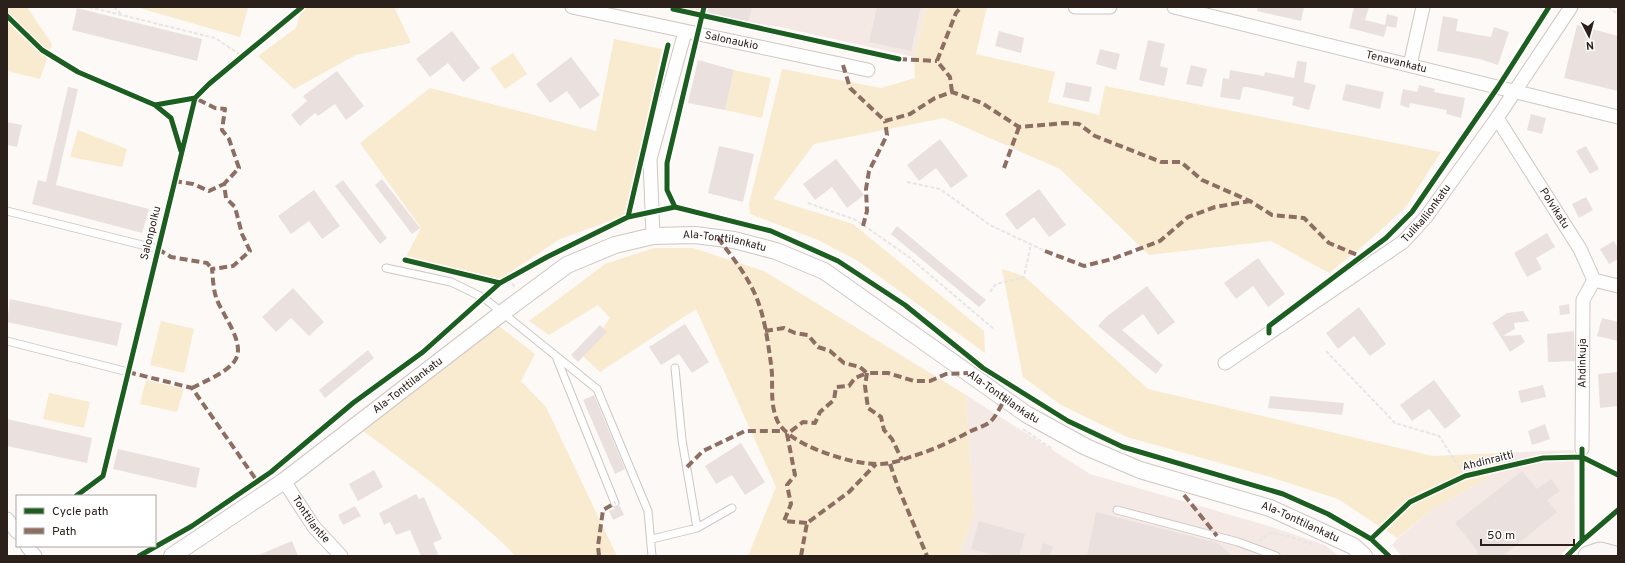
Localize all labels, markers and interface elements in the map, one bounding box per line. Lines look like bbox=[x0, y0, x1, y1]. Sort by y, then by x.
north arrow bbox=[1569, 16, 1609, 56]
street label: Salonaukio bbox=[703, 28, 759, 53]
text: N bbox=[1585, 38, 1595, 52]
street label: Tenavankatu bbox=[1364, 48, 1428, 76]
street label: Tulikallionkatu bbox=[1399, 182, 1454, 246]
street label: Polvikatu bbox=[1536, 185, 1572, 231]
street label: Salonpolku bbox=[138, 205, 164, 261]
street label: Ala-Tonttilankatu bbox=[683, 228, 768, 255]
street label: Ahdinkuja bbox=[1575, 338, 1590, 388]
street label: Ala-Tonttilankatu bbox=[370, 354, 446, 417]
street label: Ala-Tonttilankatu bbox=[964, 368, 1042, 427]
street label: Ahdinraitti bbox=[1461, 448, 1515, 474]
street label: Tonttilantie bbox=[289, 493, 333, 546]
legend bbox=[16, 495, 156, 547]
street label: Ala-Tonttilankatu bbox=[1259, 499, 1342, 546]
text: Cycle path bbox=[52, 504, 109, 520]
scale bar bbox=[1481, 521, 1574, 547]
text: Path bbox=[52, 524, 77, 540]
text: 50 m bbox=[1487, 528, 1515, 544]

